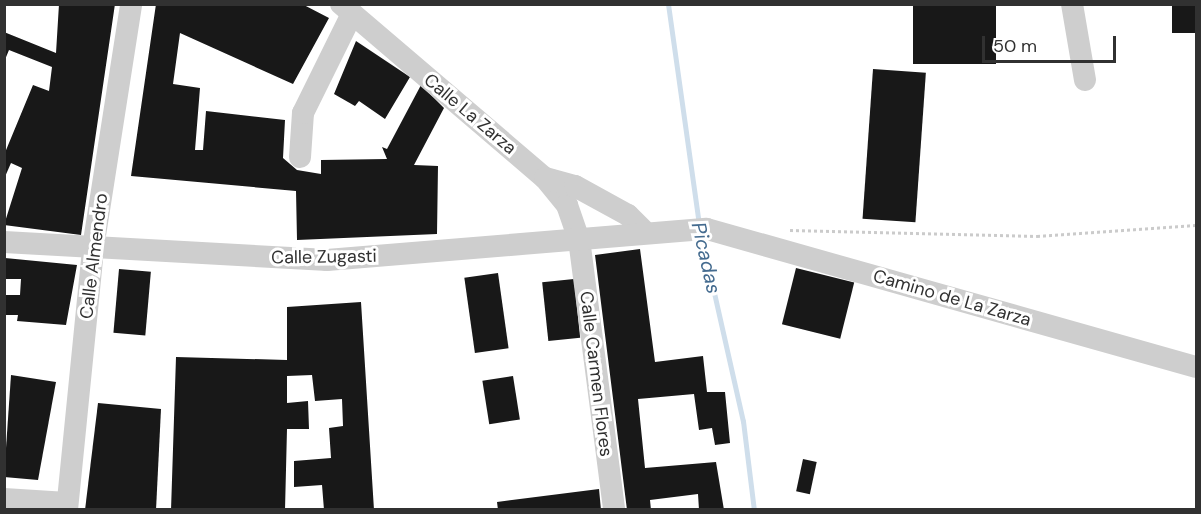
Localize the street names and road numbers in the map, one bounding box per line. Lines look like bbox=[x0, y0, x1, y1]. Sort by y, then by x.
street label: Calle La Zarza bbox=[419, 69, 521, 159]
street label: Calle Almendro bbox=[76, 192, 112, 320]
street label: Calle Zugasti bbox=[271, 245, 377, 269]
street label: Camino de La Zarza bbox=[870, 265, 1034, 331]
street label: Calle Carmen Flores bbox=[575, 290, 617, 458]

